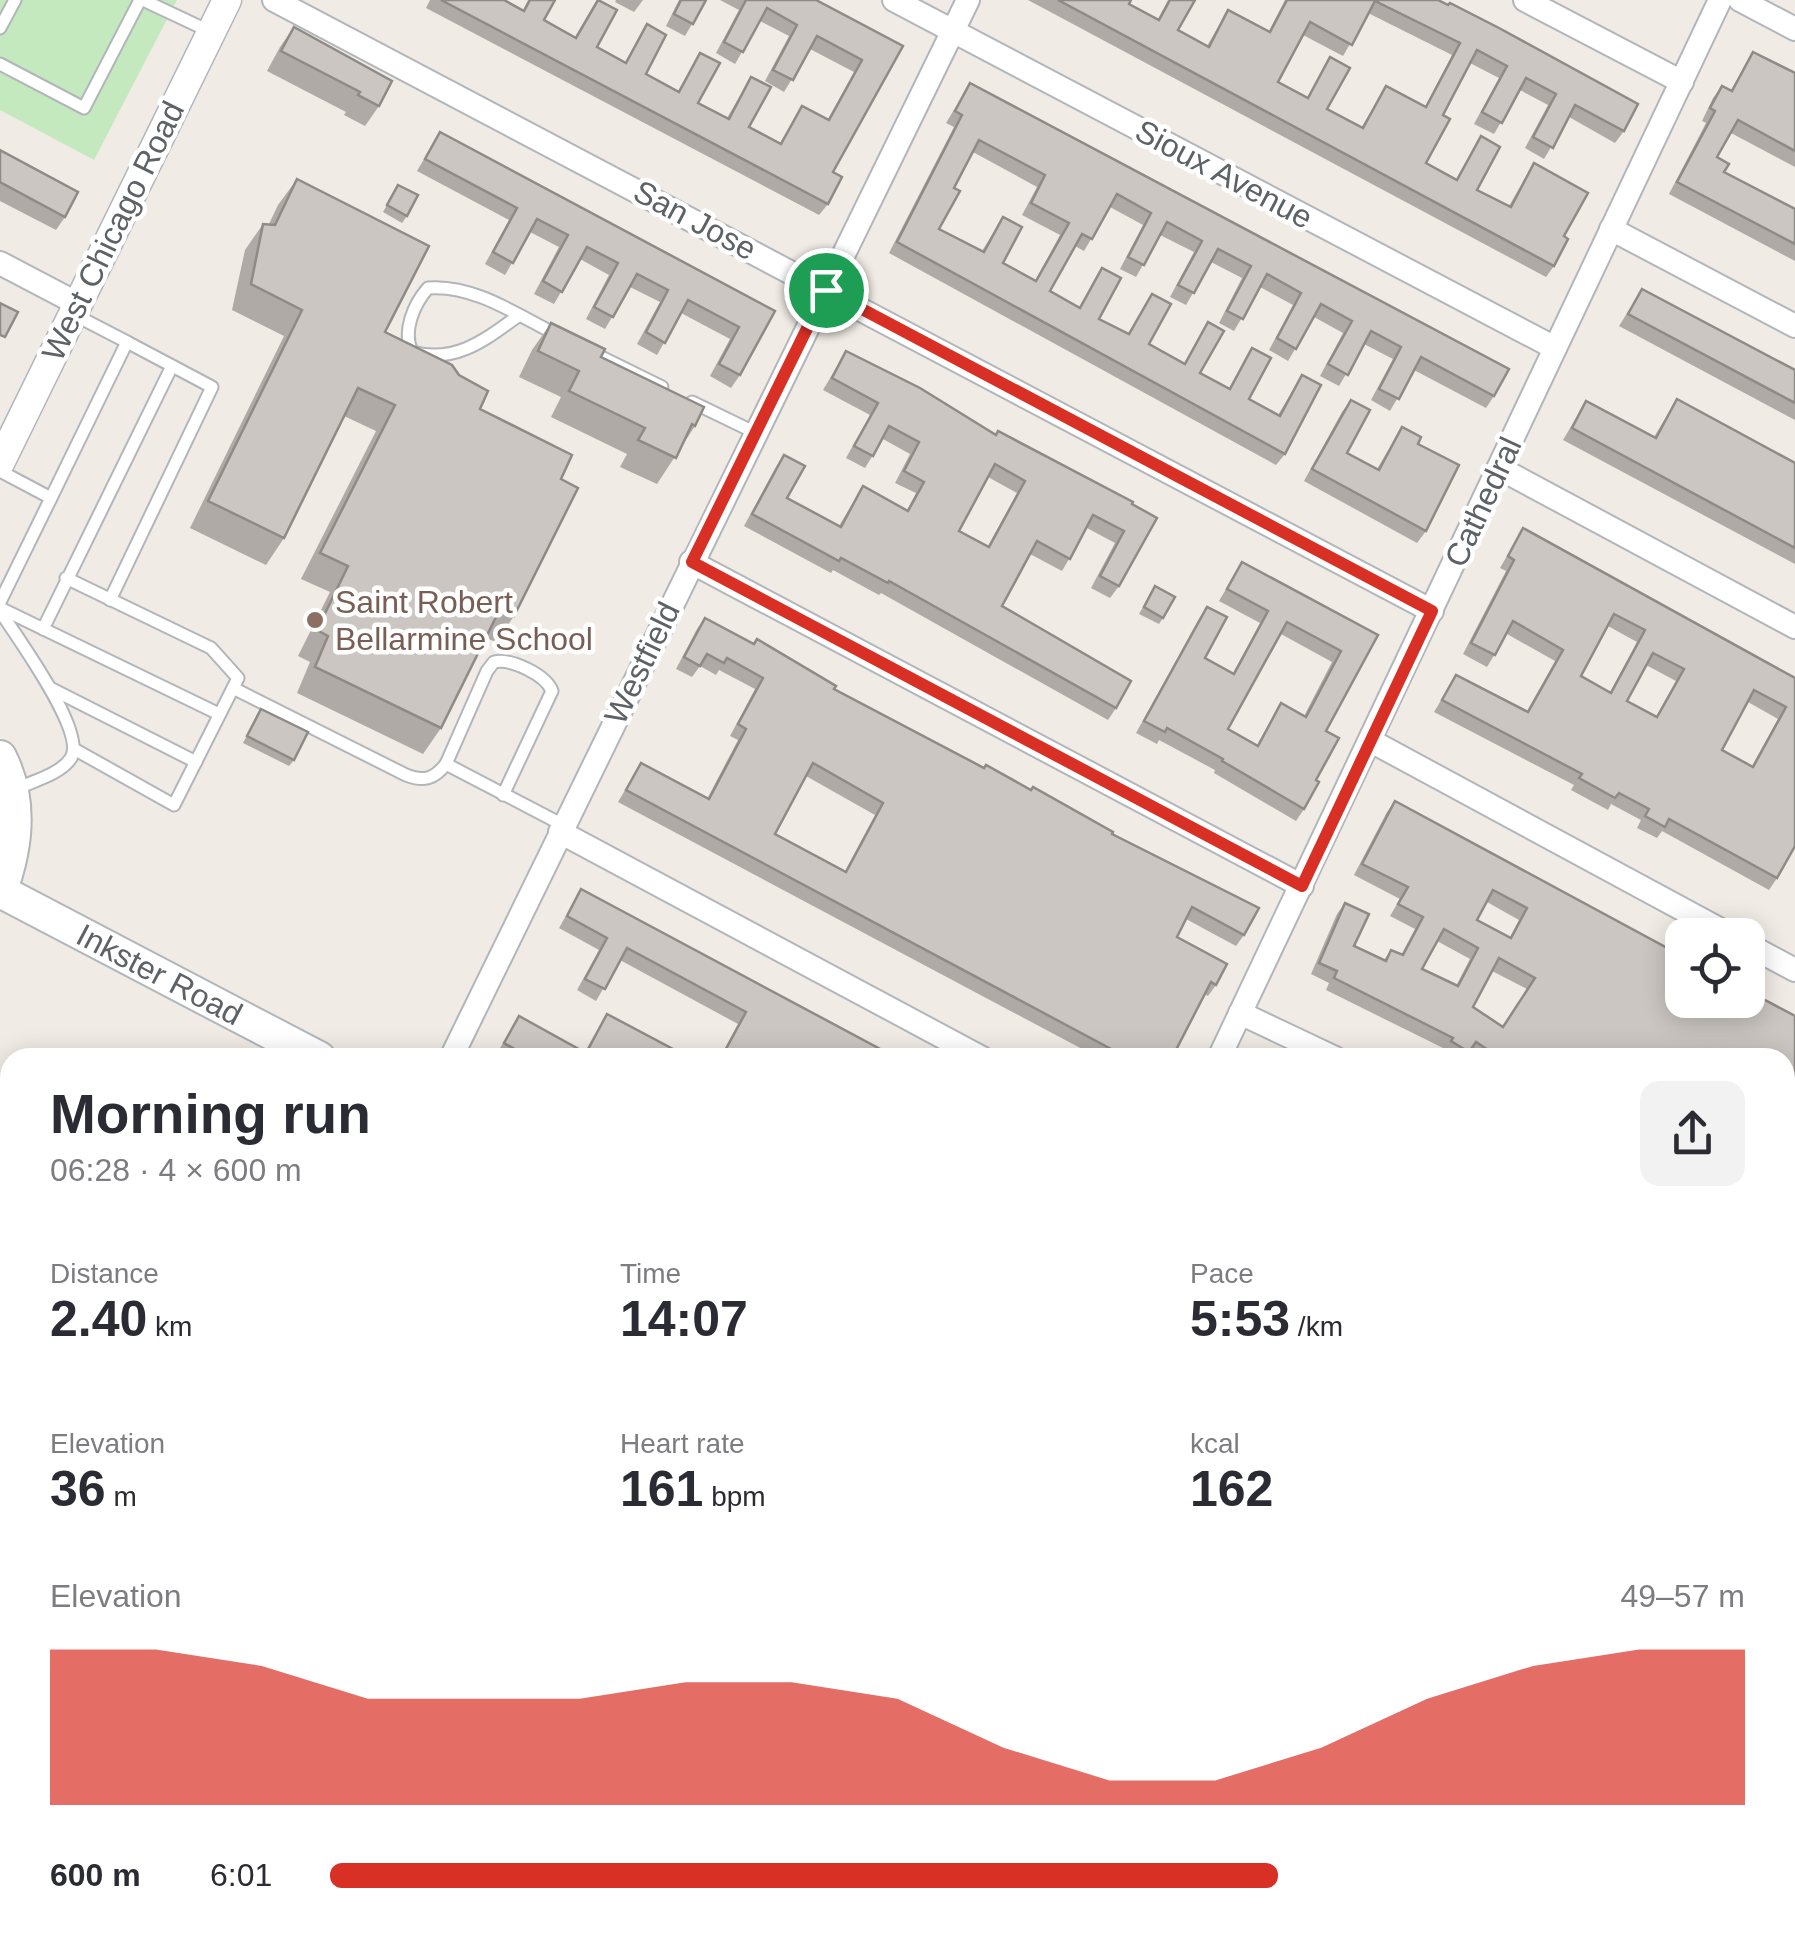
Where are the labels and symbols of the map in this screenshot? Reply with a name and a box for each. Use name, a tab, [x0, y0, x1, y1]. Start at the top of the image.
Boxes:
street label: West Chicago Road	[35, 95, 191, 367]
street label: Sioux Avenue	[1129, 112, 1319, 236]
street label: San Jose	[628, 173, 762, 267]
pin	[784, 248, 869, 333]
street label: Cathedral	[1437, 432, 1529, 572]
place label: Saint Robert Bellarmine School	[335, 584, 593, 657]
street label: Westfield	[597, 596, 687, 730]
marker: Saint Robert Bellarmine School	[304, 609, 326, 631]
street label: Inkster Road	[71, 916, 248, 1033]

